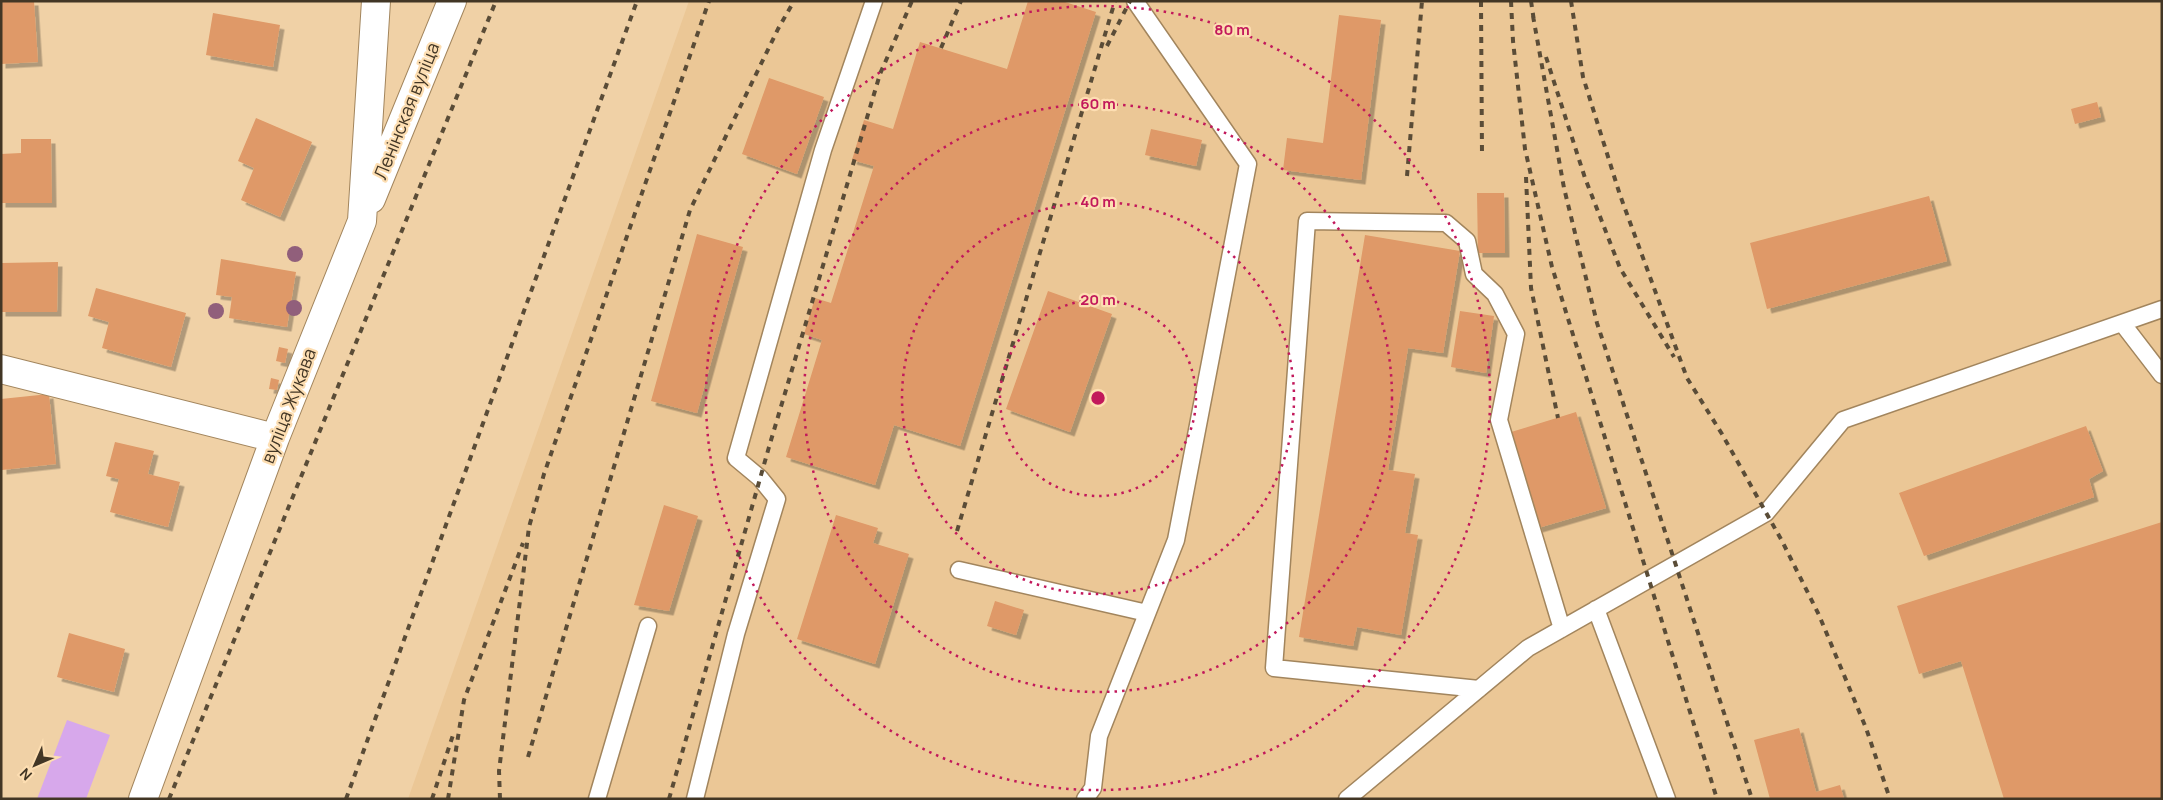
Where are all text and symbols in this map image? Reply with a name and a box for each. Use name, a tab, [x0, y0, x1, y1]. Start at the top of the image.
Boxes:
text: 80 m	[1214, 19, 1250, 40]
street label: Ленінская вуліца	[368, 39, 444, 183]
text: 60 m	[1080, 93, 1116, 114]
text: 40 m	[1080, 191, 1116, 212]
text: 20 m	[1080, 289, 1116, 310]
street label: вуліца Жукава	[255, 345, 321, 467]
centre of rings	[1089, 389, 1107, 407]
north arrow	[10, 740, 60, 790]
text: N	[15, 764, 36, 785]

